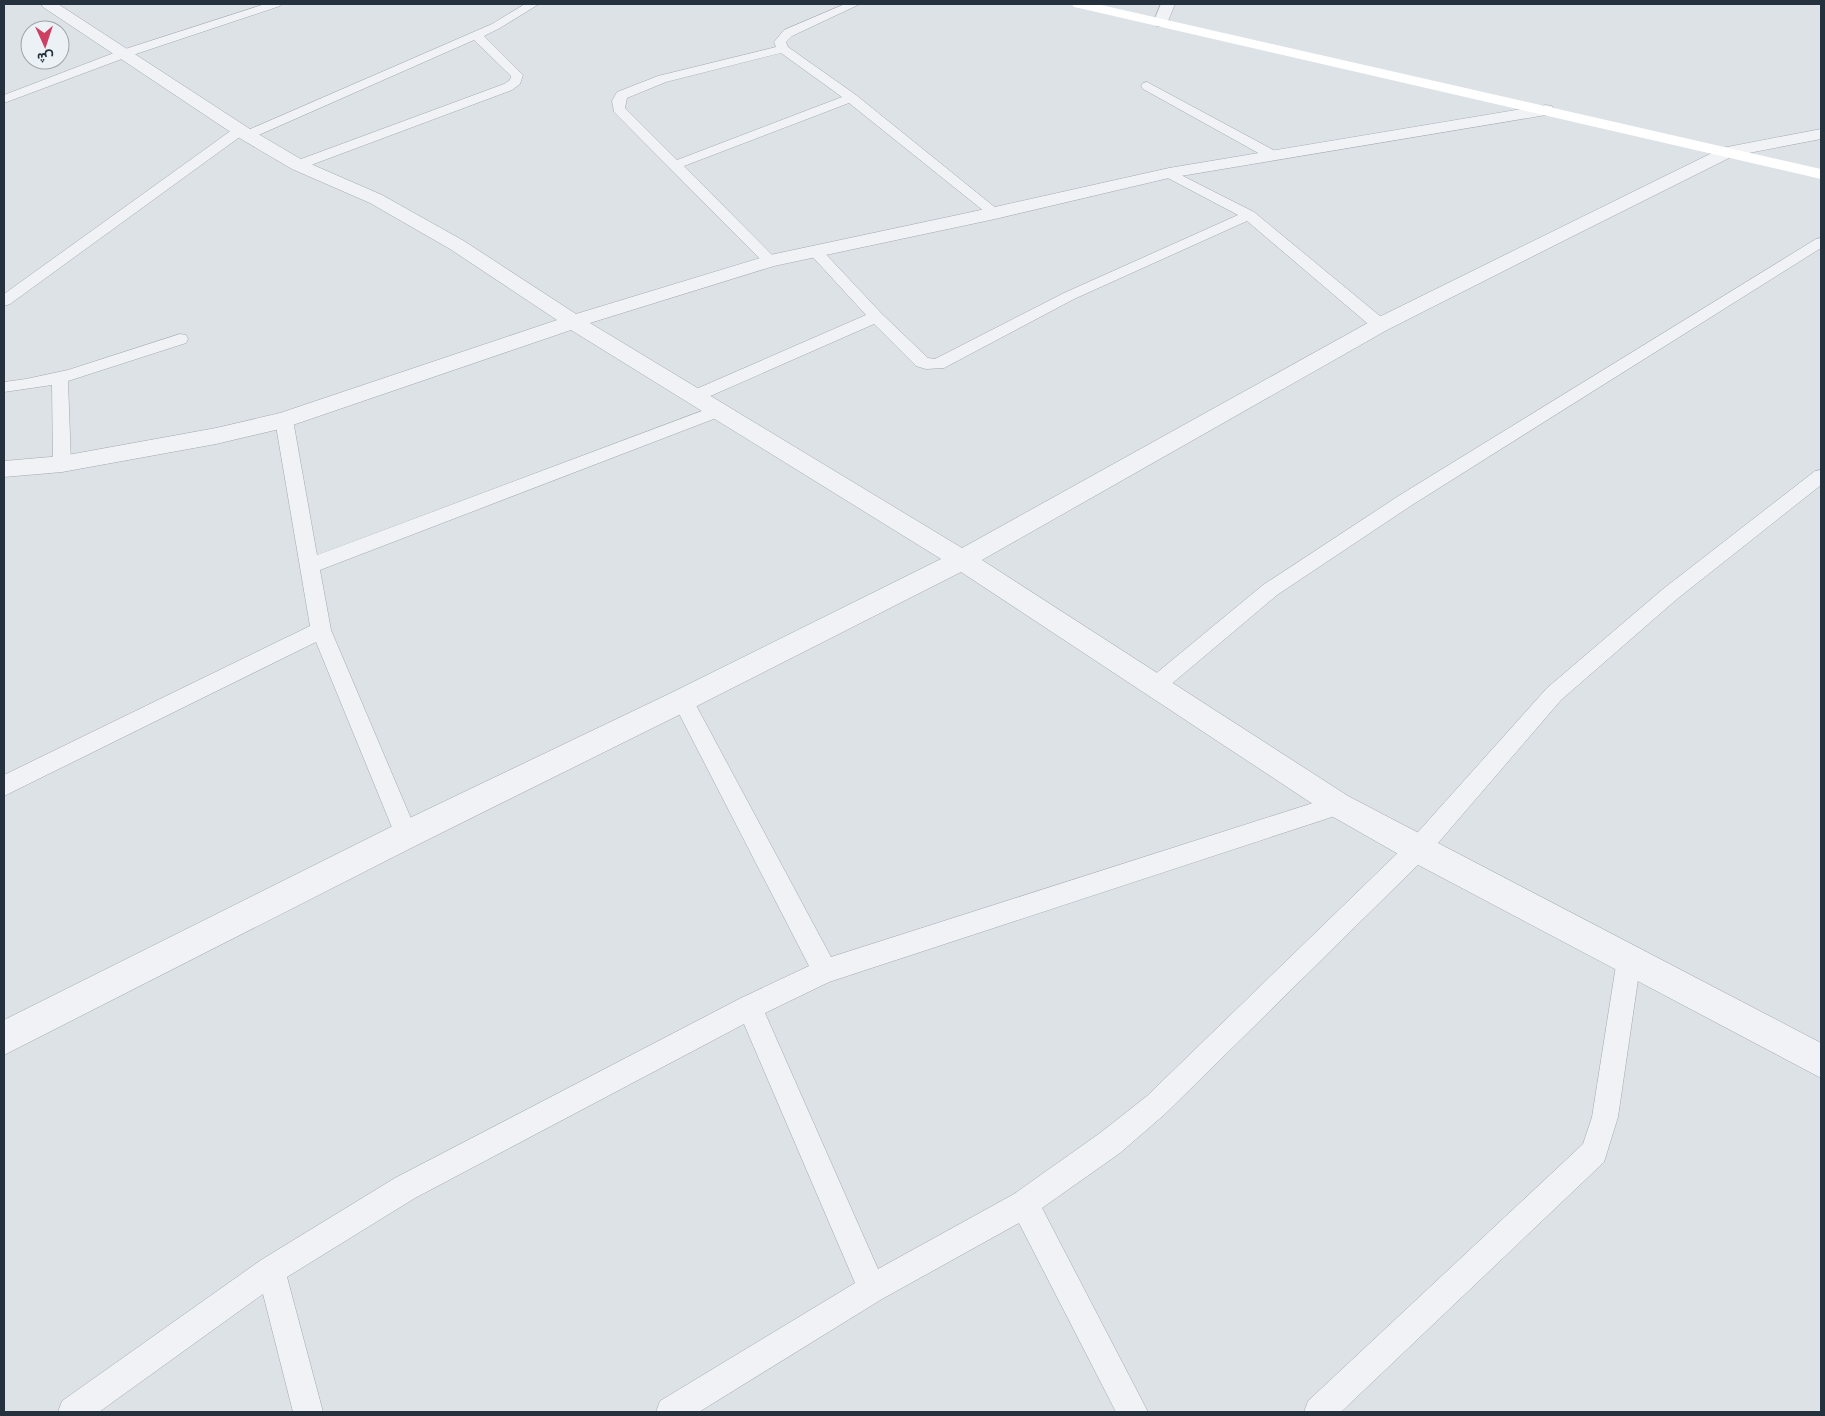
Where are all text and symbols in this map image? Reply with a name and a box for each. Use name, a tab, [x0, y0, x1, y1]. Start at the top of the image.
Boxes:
north arrow	[20, 20, 70, 70]
text: ش	[37, 49, 55, 66]

